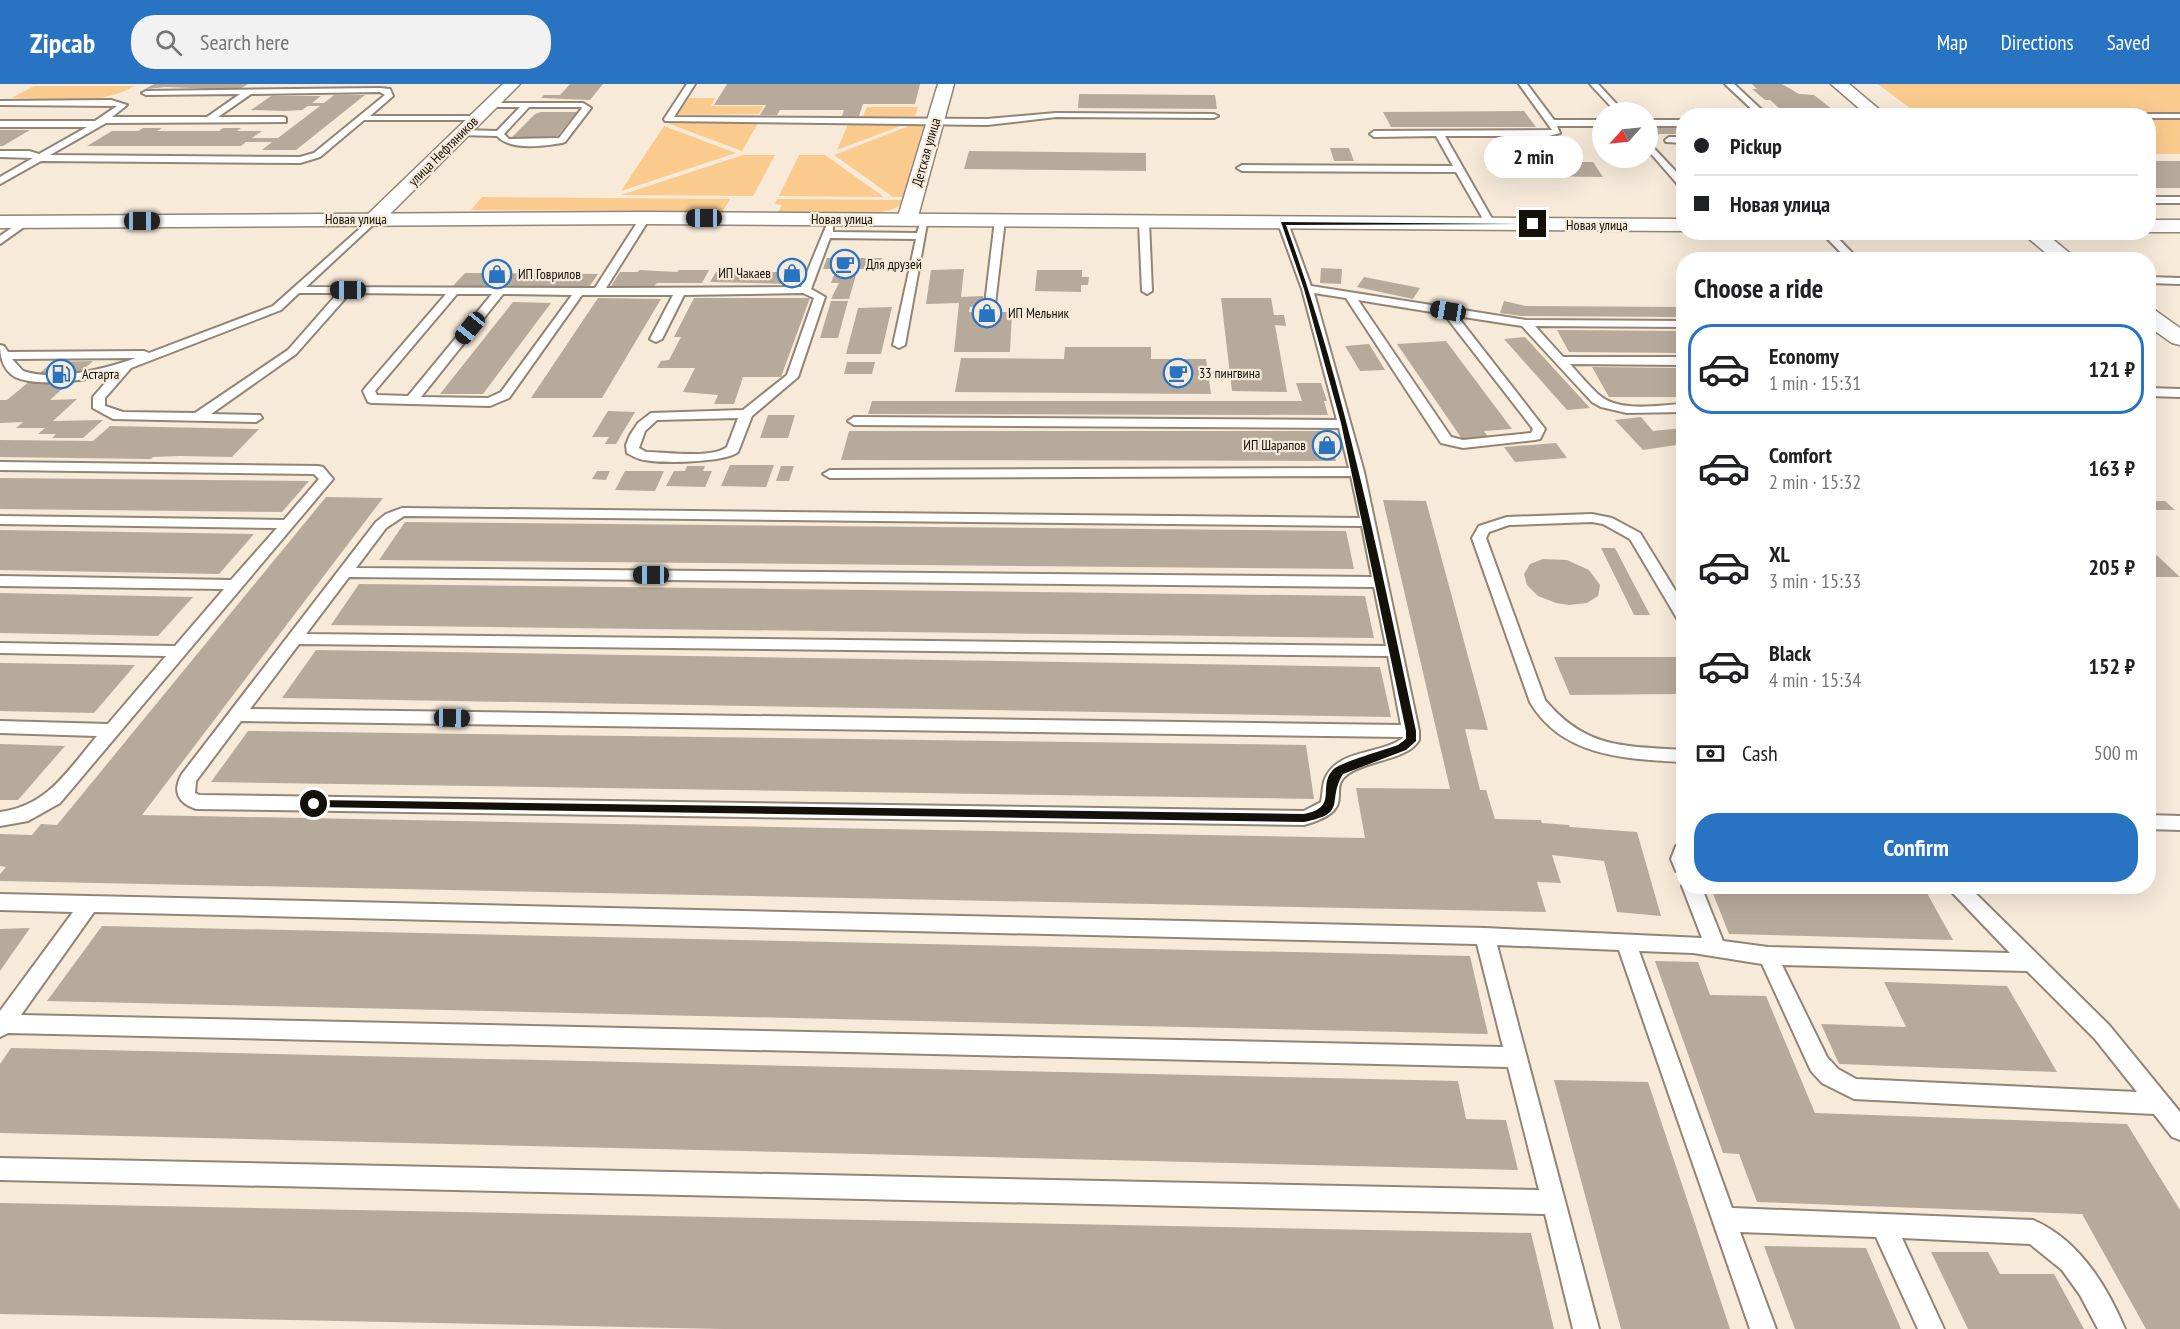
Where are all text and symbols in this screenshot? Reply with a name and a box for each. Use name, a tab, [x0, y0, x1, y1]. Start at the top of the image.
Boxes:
search box	[131, 15, 551, 69]
text: Zipcab	[30, 24, 95, 61]
icon: search	[152, 26, 185, 59]
text: Search here	[200, 28, 289, 56]
text: Map	[1937, 29, 1968, 56]
text: Directions	[2001, 29, 2074, 56]
text: Saved	[2107, 29, 2150, 56]
north arrow	[1592, 102, 1658, 168]
map controls	[1592, 102, 1658, 168]
street label: улица Нефтяников	[404, 112, 482, 190]
street label: Детская улица	[908, 116, 944, 188]
text: Pickup	[1730, 132, 1782, 160]
callout: 2 min	[1484, 137, 1582, 179]
text: 2 min	[1513, 144, 1554, 170]
text: Новая улица	[1730, 190, 1830, 218]
car	[686, 209, 722, 227]
street label: Новая улица	[325, 210, 387, 228]
street label: Новая улица	[811, 210, 873, 228]
route end	[1519, 210, 1546, 237]
car	[124, 212, 160, 230]
street label: Новая улица	[1566, 216, 1628, 234]
cafe icon: Для друзей	[829, 248, 861, 280]
place label: Для друзей	[866, 255, 922, 273]
shop icon: ИП Чакаев	[776, 257, 808, 289]
shop icon: ИП Говрилов	[481, 258, 513, 290]
place label: ИП Чакаев	[718, 264, 771, 282]
place label: ИП Говрилов	[518, 265, 581, 283]
text: Choose a ride	[1694, 271, 1823, 305]
car	[330, 281, 366, 299]
shop icon: ИП Мельник	[971, 297, 1003, 329]
car	[1429, 299, 1467, 323]
place label: ИП Мельник	[1008, 304, 1070, 322]
car	[452, 308, 488, 348]
icon: car	[1697, 342, 1751, 396]
text: Economy	[1769, 342, 1839, 370]
text: 121 ₽	[2088, 355, 2135, 383]
cafe icon: 33 пингвина	[1162, 357, 1194, 389]
fuel station icon: Астарта	[45, 358, 77, 390]
place label: 33 пингвина	[1199, 364, 1260, 382]
place label: Астарта	[82, 365, 119, 383]
text: 1 min · 15:31	[1769, 370, 1861, 396]
shop icon: ИП Шарапов	[1311, 429, 1343, 461]
place label: ИП Шарапов	[1243, 436, 1306, 454]
icon: car	[1697, 441, 1751, 495]
text: Comfort	[1769, 441, 1832, 469]
text: 163 ₽	[2088, 454, 2135, 482]
text: 2 min · 15:32	[1769, 469, 1861, 495]
icon: car	[1697, 540, 1751, 594]
text: XL	[1769, 540, 1790, 568]
text: 205 ₽	[2088, 553, 2135, 581]
car	[633, 566, 669, 584]
text: 3 min · 15:33	[1769, 568, 1861, 594]
icon: car	[1697, 639, 1751, 693]
text: Black	[1769, 639, 1811, 667]
text: 152 ₽	[2088, 652, 2135, 680]
text: 4 min · 15:34	[1769, 667, 1861, 693]
car	[434, 709, 470, 727]
icon: cash	[1694, 737, 1727, 770]
text: Cash	[1742, 739, 1778, 767]
text: 500 m	[2094, 740, 2138, 766]
route start	[300, 790, 327, 817]
button: Confirm	[1694, 813, 2138, 882]

